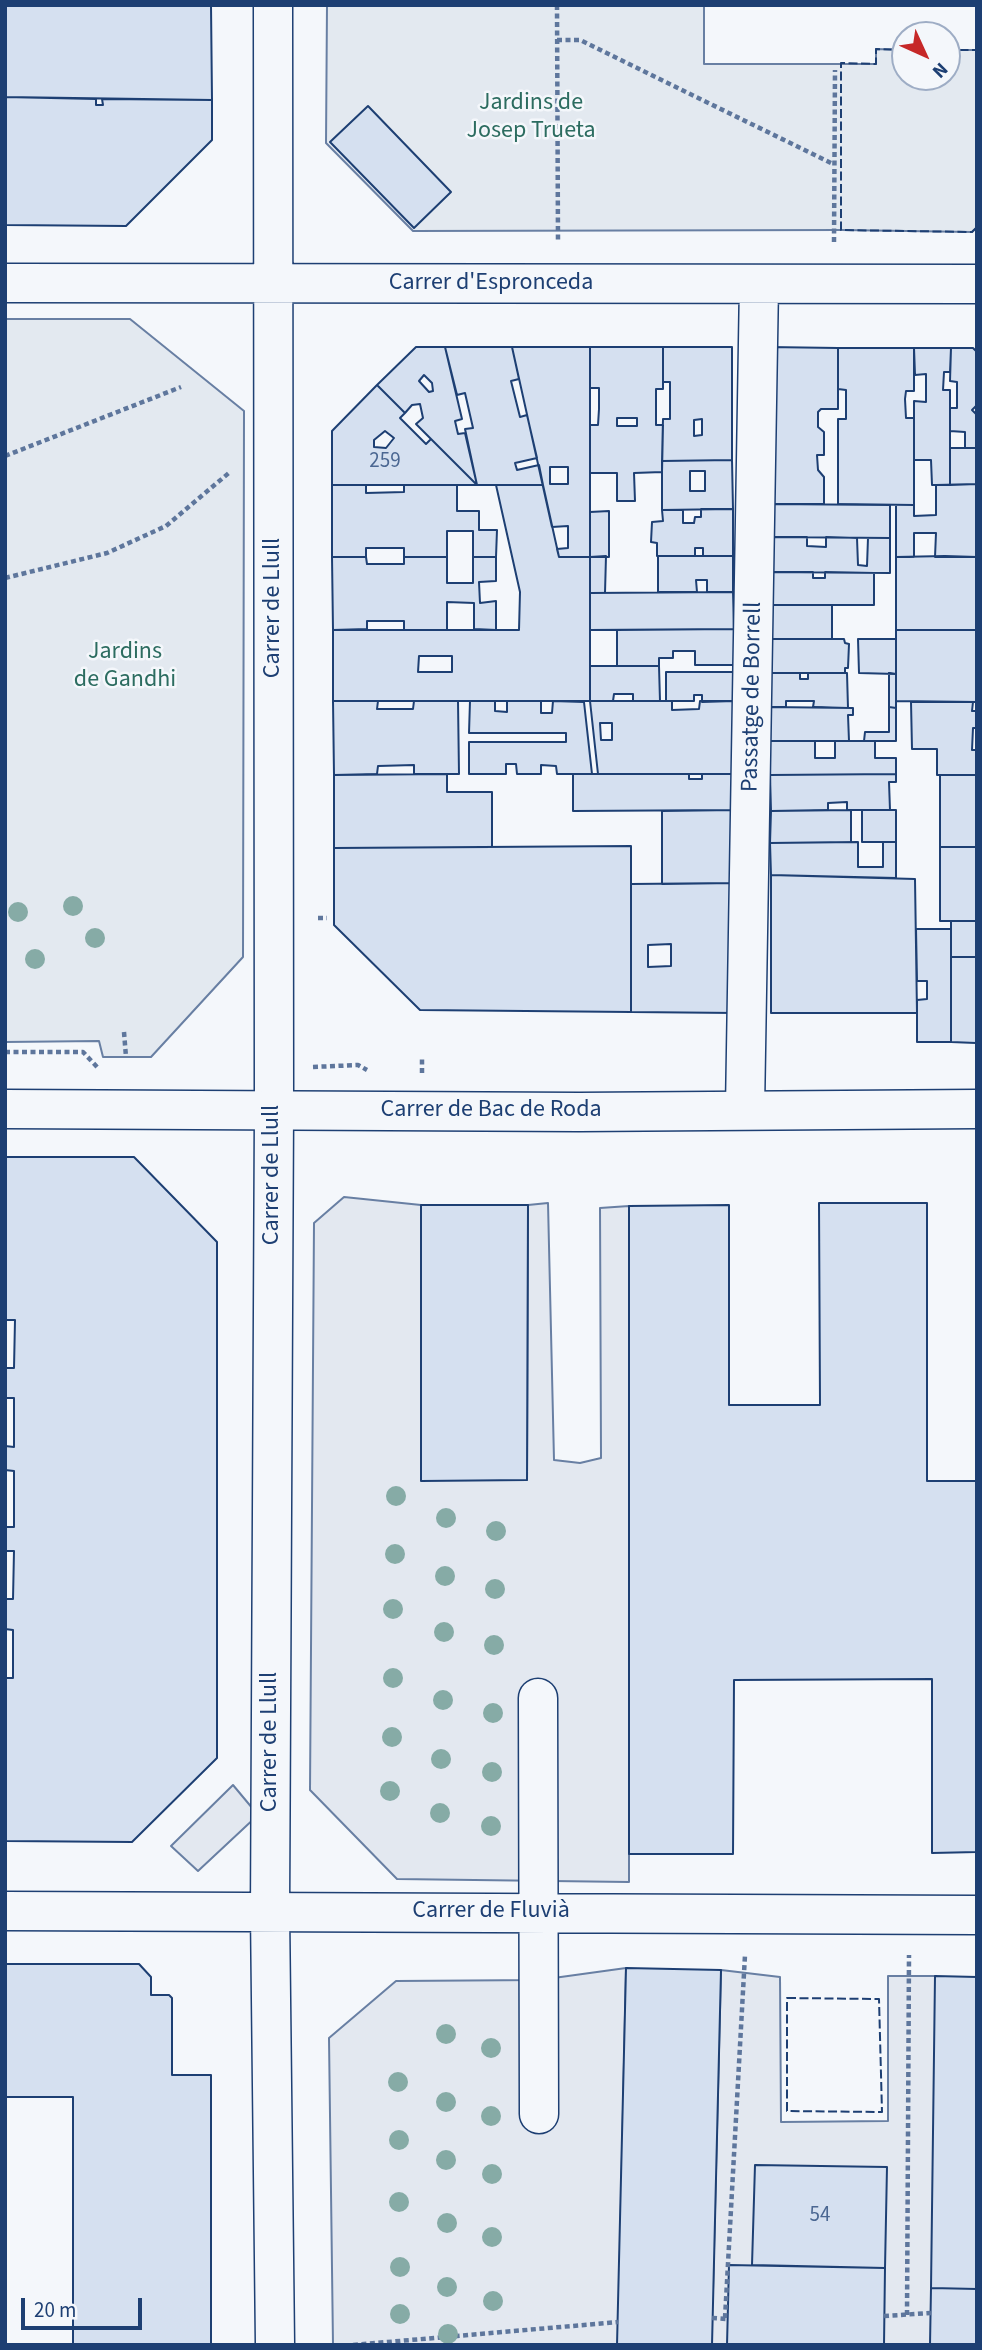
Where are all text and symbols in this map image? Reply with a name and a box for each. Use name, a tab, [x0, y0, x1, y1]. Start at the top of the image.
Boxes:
north arrow	[891, 21, 961, 91]
text: N	[926, 56, 954, 84]
park label: Jardins de Josep Trueta	[466, 90, 596, 146]
street label: Carrer d'Espronceda	[389, 270, 593, 298]
house number: 259	[369, 449, 401, 475]
street label: Carrer de Llull	[260, 538, 288, 678]
street label: Passatge de Borrell	[737, 601, 769, 793]
park label: Jardins de Gandhi	[74, 639, 176, 695]
street label: Carrer de Bac de Roda	[380, 1097, 602, 1125]
street label: Carrer de Llull	[259, 1105, 287, 1245]
street label: Carrer de Llull	[257, 1672, 285, 1812]
street label: Carrer de Fluvià	[412, 1898, 570, 1926]
house number: 54	[810, 2203, 830, 2229]
scale bar	[24, 2284, 145, 2328]
text: 20 m	[34, 2295, 76, 2325]

